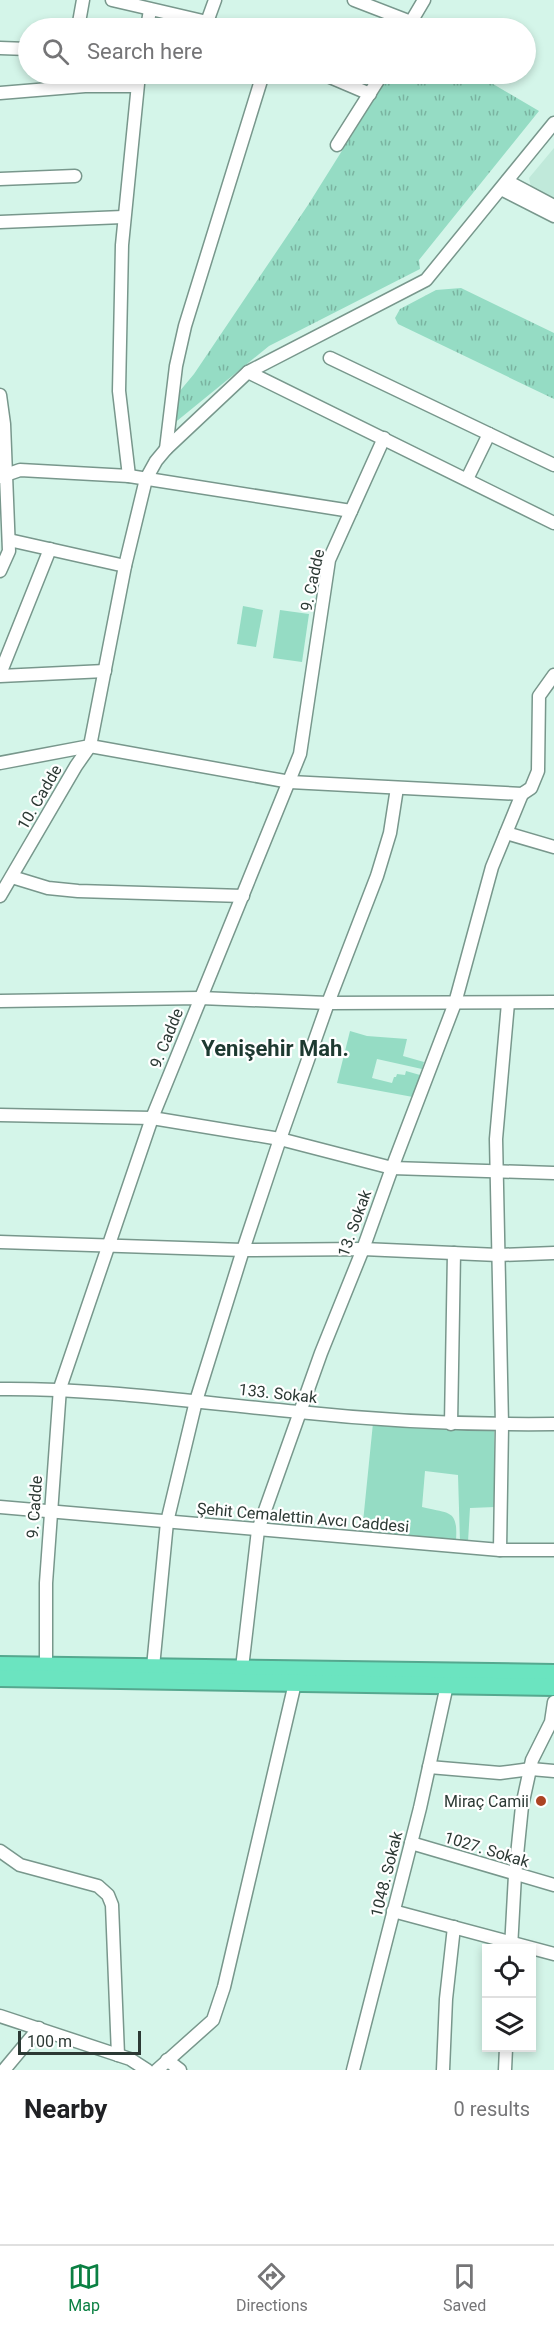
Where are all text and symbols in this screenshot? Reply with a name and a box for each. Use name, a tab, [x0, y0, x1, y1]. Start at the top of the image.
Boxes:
search box	[18, 18, 536, 84]
icon: search	[39, 35, 72, 68]
text: Search here	[87, 39, 203, 64]
street label: 9. Cadde	[297, 547, 328, 613]
street label: 10. Cadde	[13, 761, 66, 833]
street label: 9. Cadde	[146, 1006, 187, 1071]
district label: Yenişehir Mah.	[201, 1036, 349, 1061]
street label: 13. Sokak	[334, 1186, 376, 1259]
street label: 133. Sokak	[238, 1380, 319, 1407]
street label: 9. Cadde	[23, 1475, 46, 1539]
street label: Şehit Cemalettin Avcı Caddesi	[196, 1499, 410, 1536]
place label: Miraç Camii	[444, 1792, 529, 1811]
marker: Miraç Camii	[534, 1794, 548, 1808]
street label: 1048. Sokak	[367, 1828, 407, 1919]
street label: 1027. Sokak	[442, 1828, 532, 1872]
map controls	[482, 1944, 536, 2052]
button: locate	[482, 1944, 536, 1998]
button: layers	[482, 1998, 536, 2052]
scale bar	[18, 2028, 141, 2056]
text: 100 m	[27, 2032, 72, 2051]
text: Nearby	[24, 2094, 107, 2124]
text: 0 results	[454, 2097, 530, 2121]
tab: Map	[68, 2260, 101, 2315]
tab: Directions	[236, 2260, 308, 2315]
tab: Saved	[443, 2260, 486, 2315]

